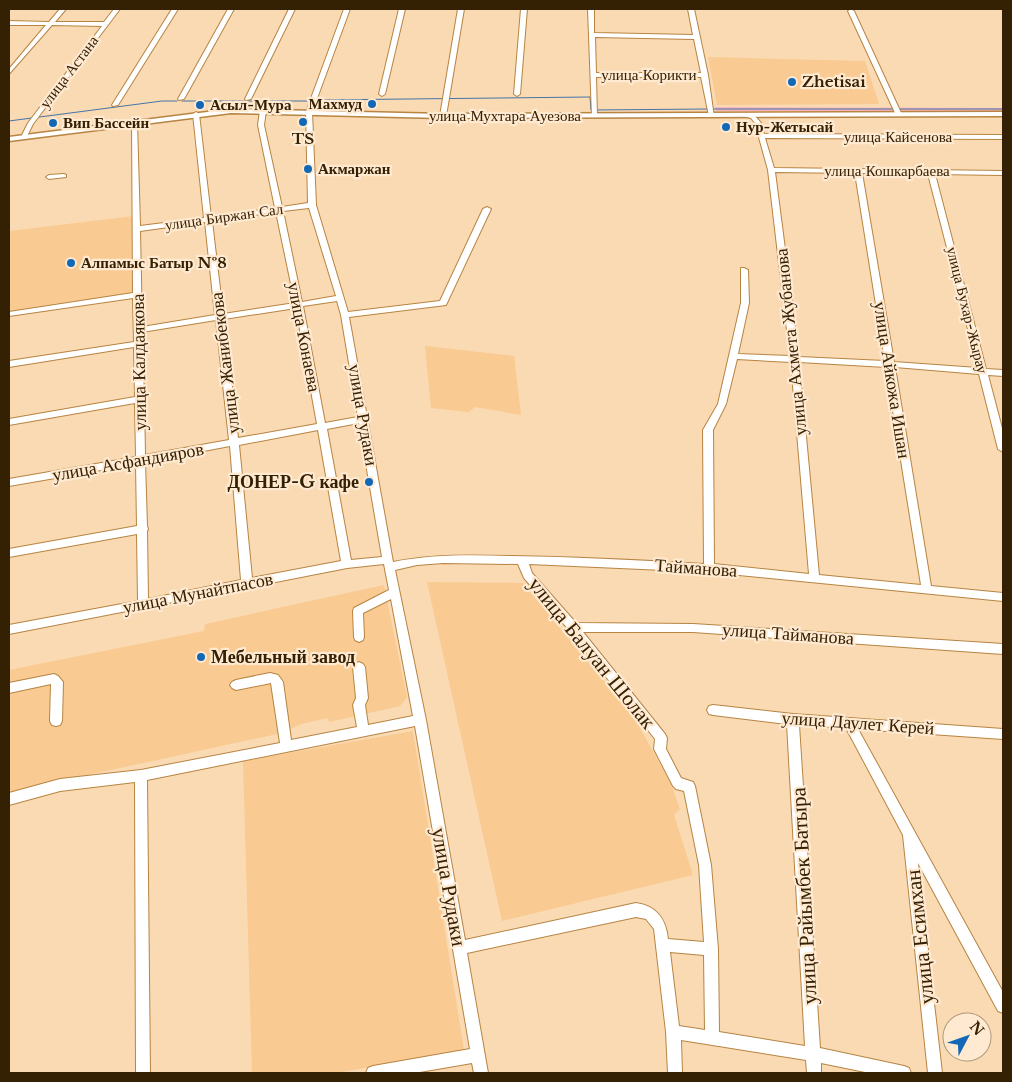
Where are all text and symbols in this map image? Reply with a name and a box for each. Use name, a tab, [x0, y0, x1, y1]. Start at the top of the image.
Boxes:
street label: улица Астана	[35, 31, 102, 112]
street label: улица Корикти	[601, 65, 697, 84]
place label: Zhetisai	[802, 72, 866, 91]
marker: Zhetisai	[786, 76, 798, 88]
place label: Махмуд	[308, 94, 362, 113]
place label: Асыл-Мура	[210, 95, 292, 114]
marker: Махмуд	[366, 98, 378, 110]
marker: Асыл-Мура	[194, 99, 206, 111]
street label: улица Мухтара Ауезова	[429, 106, 581, 125]
place label: Вип Бассейн	[63, 113, 149, 132]
marker: TS	[297, 116, 309, 128]
marker: Вип Бассейн	[47, 117, 59, 129]
place label: Нур-Жетысай	[736, 117, 834, 136]
marker: Нур-Жетысай	[720, 121, 732, 133]
street label: улица Кайсенова	[844, 127, 953, 146]
place label: TS	[292, 129, 314, 148]
place label: Акмаржан	[318, 159, 391, 178]
street label: улица Кошкарбаева	[824, 161, 950, 180]
marker: Акмаржан	[302, 163, 314, 175]
street label: улица Биржан Сал	[164, 199, 285, 234]
street label: улица Бухар-Жырау	[943, 245, 993, 376]
street label: улица Ахмета Жубанова	[770, 247, 812, 437]
place label: Алпамыс Батыр №8	[81, 253, 227, 272]
marker: Алпамыс Батыр №8	[65, 257, 77, 269]
street label: улица Конаева	[283, 280, 325, 394]
street label: улица Жанибекова	[205, 291, 245, 435]
street label: улица Калдаякова	[127, 293, 151, 431]
street label: улица Айкожа Ишан	[869, 300, 915, 460]
street label: улица Рудаки	[343, 362, 383, 468]
street label: улица Асфандияров	[51, 438, 205, 486]
place label: ДОНЕР-G кафе	[228, 471, 359, 493]
marker: ДОНЕР-G кафе	[363, 476, 375, 488]
street label: Тайманова	[654, 554, 738, 582]
street label: улица Мунайтпасов	[121, 568, 275, 618]
street label: улица Балуан Шолак	[523, 572, 662, 735]
street label: улица Тайманова	[721, 618, 855, 650]
place label: Мебельный завод	[211, 646, 355, 668]
marker: Мебельный завод	[195, 651, 207, 663]
street label: улица Даулет Керей	[781, 707, 935, 739]
street label: улица Райымбек Батыра	[785, 786, 823, 1005]
street label: улица Рудаки	[426, 826, 472, 948]
street label: улица Есимхан	[900, 868, 940, 1006]
north arrow	[942, 1012, 992, 1062]
text: N	[966, 1018, 988, 1039]

